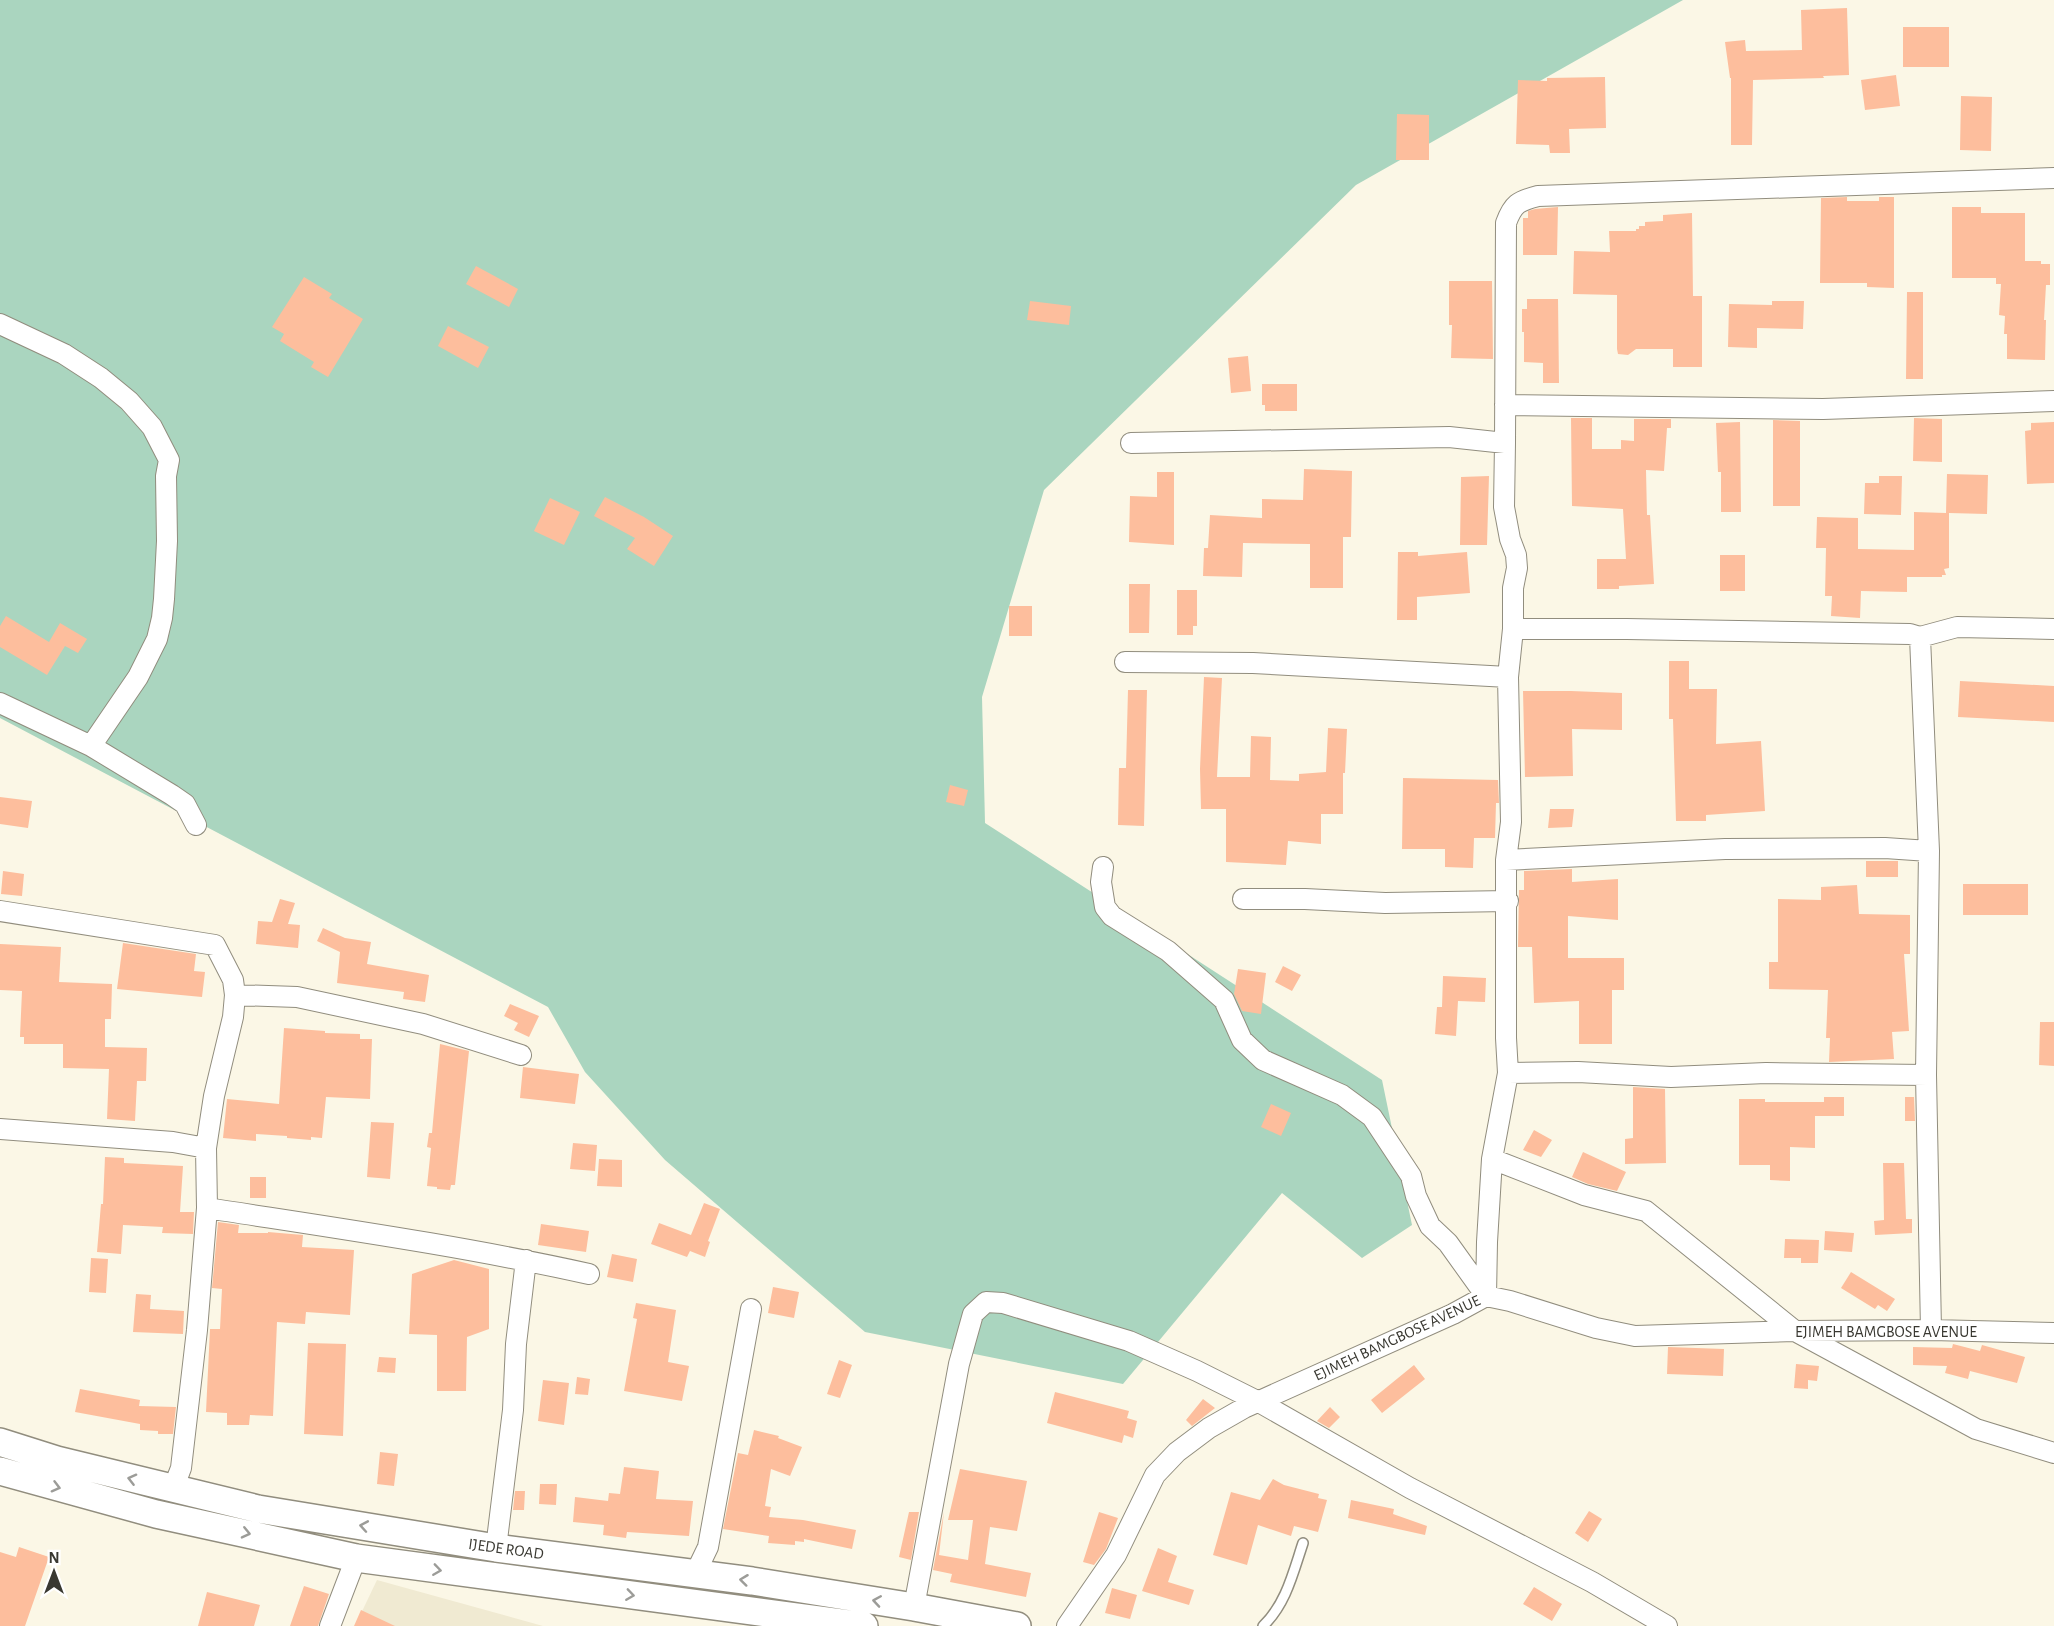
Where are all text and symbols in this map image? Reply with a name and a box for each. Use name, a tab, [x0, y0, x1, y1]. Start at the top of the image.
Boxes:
street label: EJIMEH BAMGBOSE AVENUE	[1311, 1292, 1483, 1384]
street label: EJIMEH BAMGBOSE AVENUE	[1795, 1324, 1977, 1340]
one-way arrow	[127, 1474, 137, 1487]
one-way arrow	[50, 1480, 61, 1492]
one-way arrow	[359, 1521, 368, 1533]
one-way arrow	[240, 1526, 250, 1539]
street label: IJEDE ROAD	[467, 1536, 545, 1562]
north arrow	[24, 1542, 84, 1602]
text: N	[48, 1550, 60, 1566]
one-way arrow	[432, 1564, 442, 1576]
one-way arrow	[739, 1575, 748, 1587]
one-way arrow	[626, 1588, 635, 1600]
one-way arrow	[873, 1595, 883, 1608]

